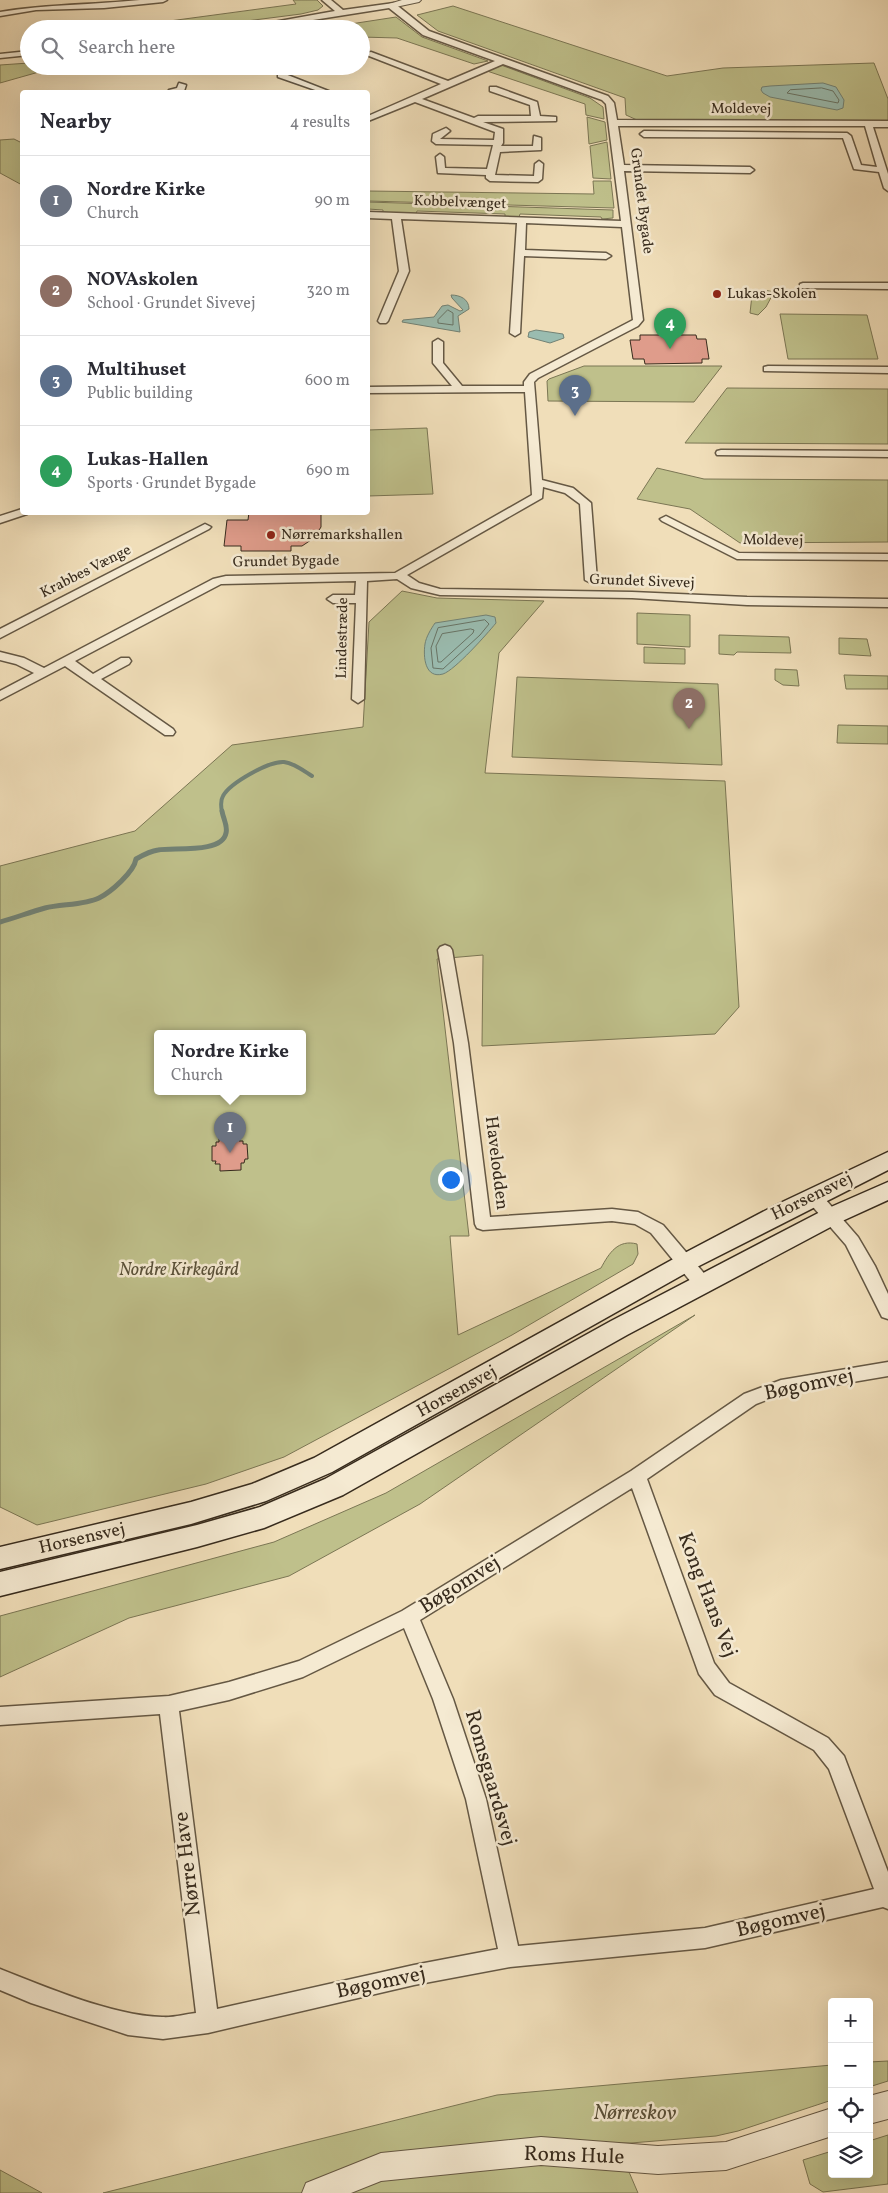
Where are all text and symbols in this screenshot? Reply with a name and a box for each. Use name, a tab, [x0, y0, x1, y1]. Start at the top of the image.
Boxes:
search box	[20, 20, 370, 75]
icon: search	[38, 34, 66, 62]
text: Search here	[78, 35, 175, 61]
street label: Moldevej	[711, 99, 771, 120]
text: Nearby	[40, 108, 111, 137]
text: 4 results	[290, 112, 350, 134]
street label: Grundet Bygade	[624, 147, 658, 255]
text: Nordre Kirke	[87, 177, 205, 203]
text: 1	[53, 190, 59, 212]
text: 90 m	[314, 190, 350, 212]
street label: Kobbelvænget	[413, 191, 507, 215]
text: Church	[87, 203, 139, 225]
text: NOVAskolen	[87, 267, 198, 293]
text: 2	[52, 280, 60, 302]
text: 320 m	[306, 280, 350, 302]
place label: Lukas-Skolen	[727, 284, 817, 305]
marker: Lukas-Skolen	[711, 288, 723, 300]
text: School · Grundet Sivevej	[87, 293, 255, 315]
pin: 4	[654, 308, 686, 349]
text: Multihuset	[87, 357, 186, 383]
text: 3	[52, 370, 60, 392]
text: 600 m	[305, 370, 350, 392]
pin: 3	[559, 375, 591, 416]
text: Public building	[87, 383, 193, 405]
text: Lukas-Hallen	[87, 447, 208, 473]
text: 4	[51, 460, 61, 482]
text: 690 m	[306, 460, 350, 482]
text: Sports · Grundet Bygade	[87, 473, 256, 495]
place label: Nørremarkshallen	[281, 525, 403, 546]
marker: Nørremarkshallen	[265, 529, 277, 541]
street label: Moldevej	[743, 530, 803, 552]
street label: Krabbes Vænge	[37, 540, 135, 604]
street label: Grundet Bygade	[232, 551, 340, 573]
street label: Grundet Sivevej	[589, 570, 695, 594]
street label: Lindestræde	[332, 597, 354, 679]
pin: 2	[673, 688, 705, 729]
popup	[154, 1030, 306, 1095]
text: Nordre Kirke	[171, 1039, 289, 1065]
text: Church	[171, 1065, 223, 1087]
pin: 1	[214, 1112, 246, 1153]
street label: Havelodden	[478, 1115, 514, 1212]
street label: Horsensvej	[767, 1166, 857, 1228]
your location	[438, 1167, 464, 1193]
park label: Nordre Kirkegård	[119, 1258, 239, 1283]
street label: Horsensvej	[412, 1360, 502, 1424]
street label: Bøgomvej	[762, 1361, 856, 1409]
street label: Horsensvej	[36, 1517, 128, 1561]
street label: Kong Hans Vej	[670, 1528, 744, 1662]
street label: Bøgomvej	[414, 1549, 506, 1621]
street label: Romsgaardsvej	[457, 1707, 523, 1849]
street label: Nørre Have	[167, 1810, 209, 1918]
street label: Bøgomvej	[734, 1897, 828, 1945]
street label: Bøgomvej	[334, 1959, 428, 2007]
map controls	[828, 1998, 873, 2178]
button: +	[828, 1998, 873, 2043]
button: −	[828, 2043, 873, 2088]
button: locate	[828, 2088, 873, 2133]
park label: Nørreskov	[593, 2099, 677, 2128]
button: layers	[828, 2133, 873, 2178]
street label: Roms Hule	[523, 2140, 625, 2172]

